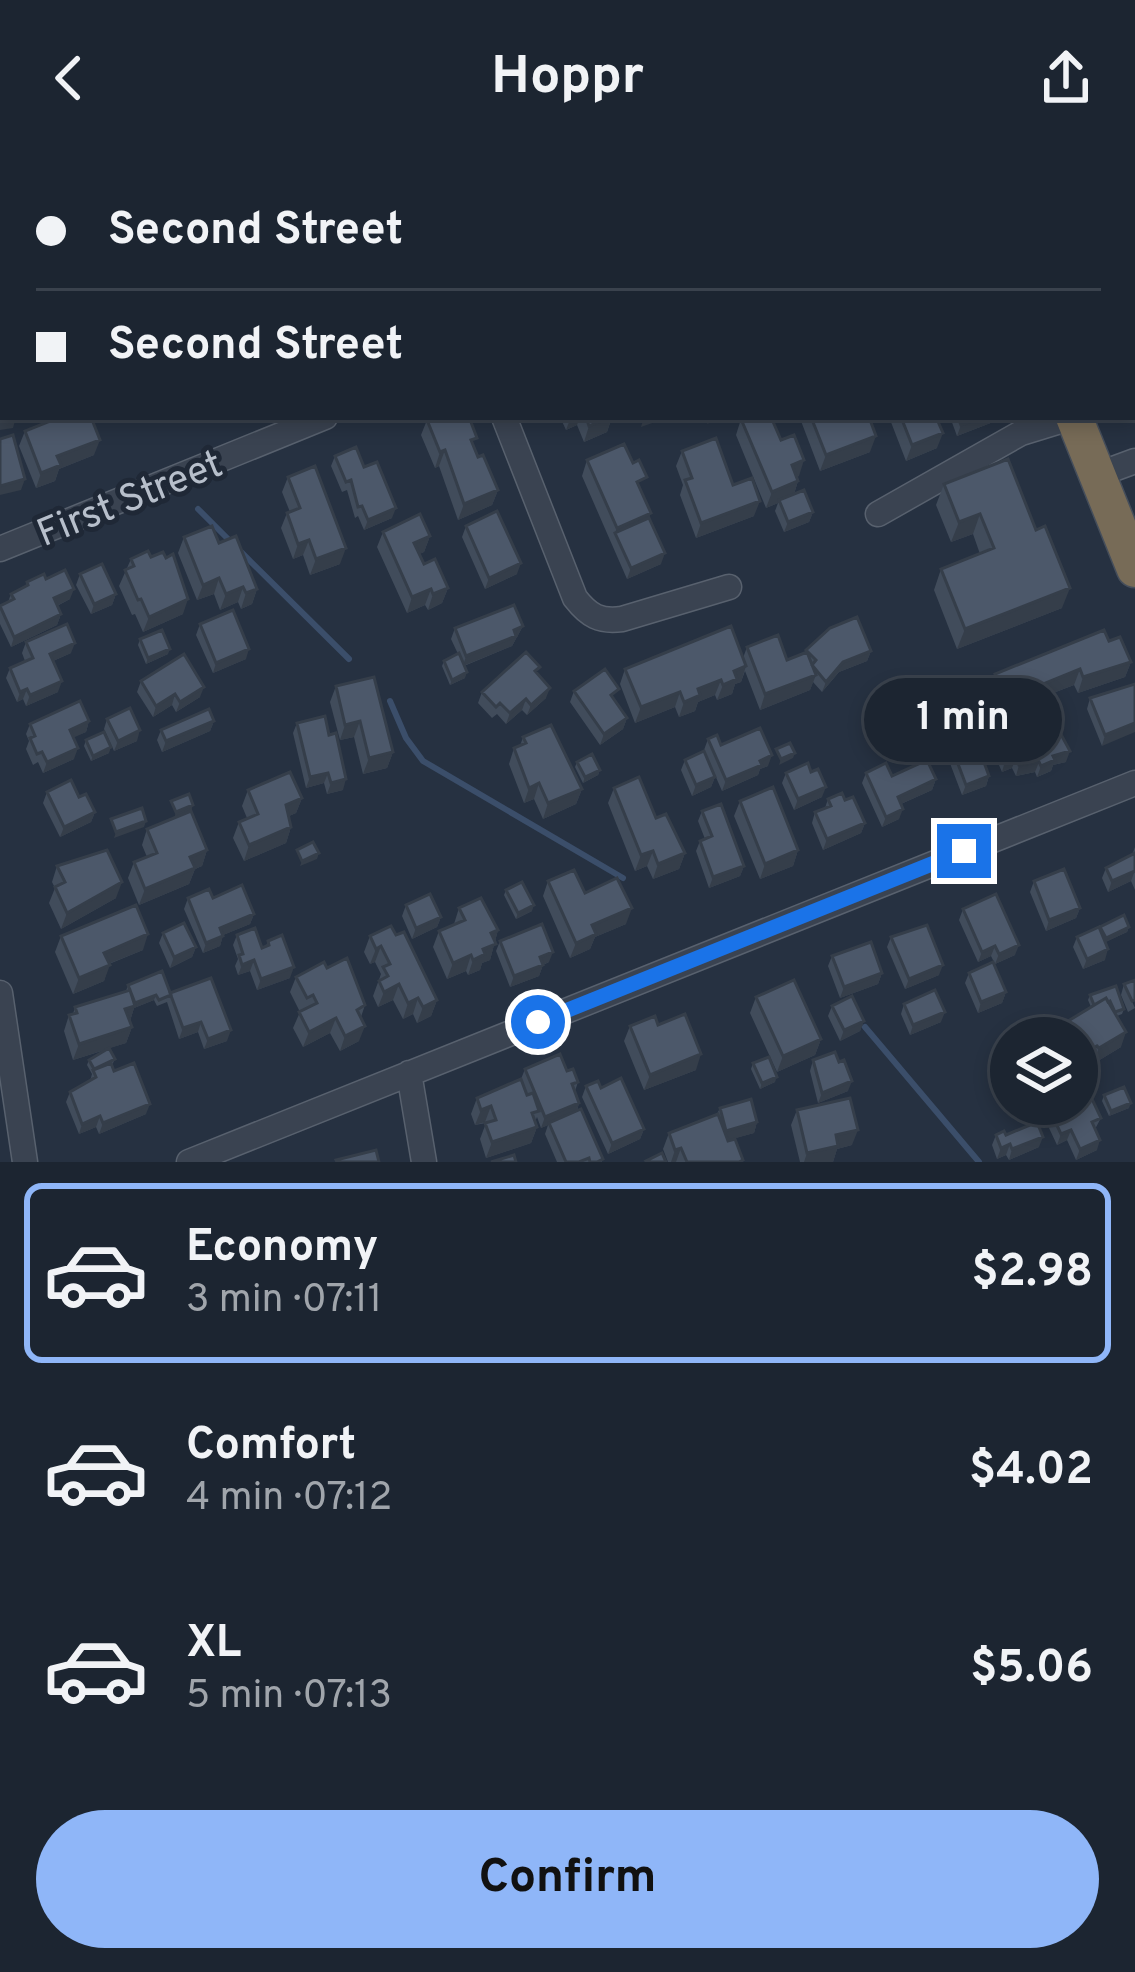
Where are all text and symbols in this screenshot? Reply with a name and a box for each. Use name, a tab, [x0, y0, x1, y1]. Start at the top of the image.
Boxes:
text: Hoppr	[491, 44, 644, 113]
icon: back	[36, 45, 102, 111]
icon: share	[1033, 45, 1099, 111]
text: Second Street	[108, 203, 403, 260]
text: Second Street	[108, 318, 403, 375]
street label: First Street	[31, 442, 231, 561]
callout: 1 min	[865, 677, 1063, 761]
text: 1 min	[916, 695, 1010, 744]
route end	[937, 824, 991, 878]
route start	[511, 995, 565, 1049]
map controls	[990, 1017, 1098, 1125]
button: layers	[990, 1017, 1098, 1125]
icon: car	[42, 1219, 150, 1327]
text: Economy	[186, 1220, 378, 1277]
text: $2.98	[971, 1245, 1093, 1302]
text: 3 min · 07:11	[186, 1277, 382, 1326]
icon: car	[42, 1417, 150, 1525]
text: Comfort	[186, 1418, 356, 1475]
text: $4.02	[969, 1443, 1093, 1500]
text: 4 min · 07:12	[186, 1475, 392, 1524]
icon: car	[42, 1615, 150, 1723]
text: XL	[186, 1616, 241, 1673]
text: $5.06	[970, 1641, 1093, 1698]
text: 5 min · 07:13	[186, 1673, 392, 1722]
button: Confirm	[36, 1810, 1099, 1948]

